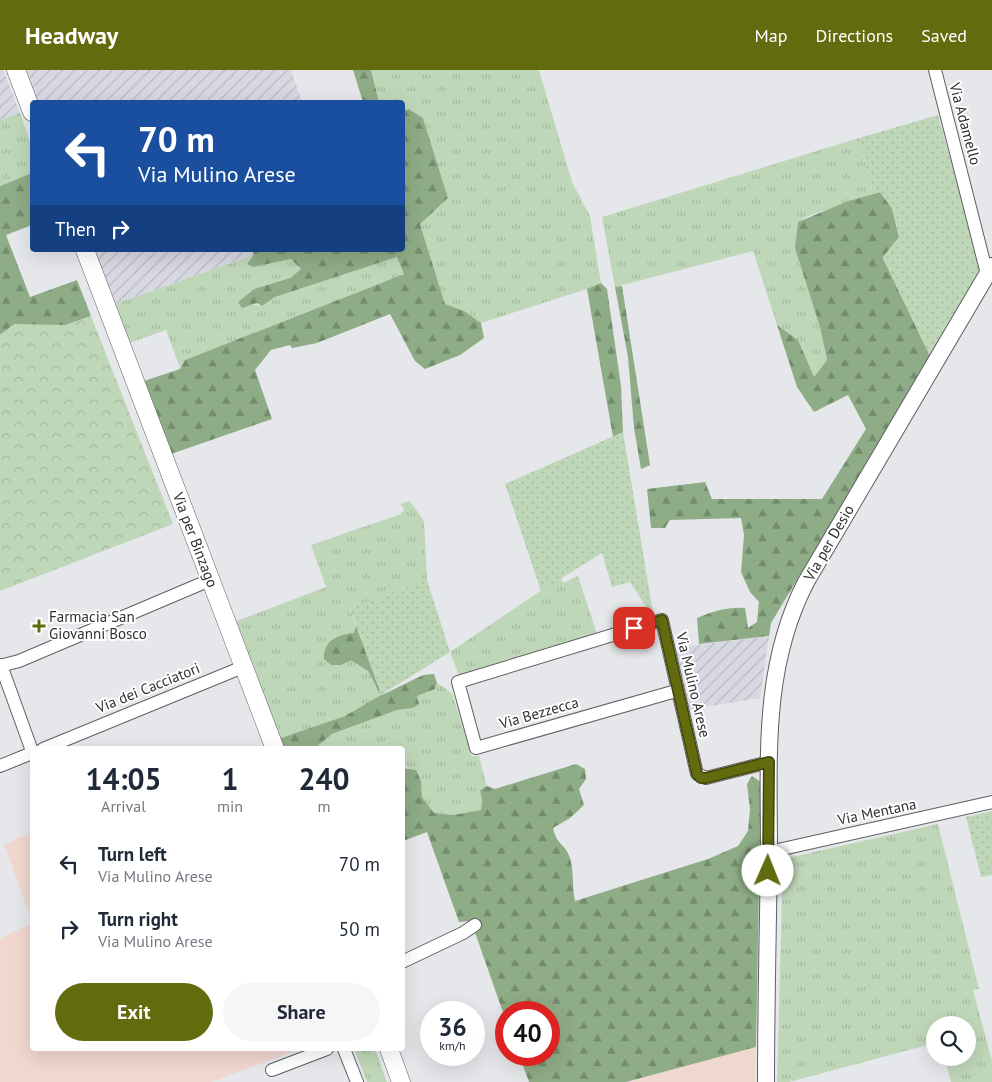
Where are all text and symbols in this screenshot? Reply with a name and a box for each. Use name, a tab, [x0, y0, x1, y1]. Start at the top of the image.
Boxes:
text: Headway	[25, 20, 118, 51]
text: Map	[755, 24, 787, 47]
text: Directions	[815, 24, 893, 47]
text: Saved	[921, 24, 967, 47]
street label: Via Adamello	[945, 80, 986, 167]
text: 70 m	[138, 116, 215, 162]
icon: left	[55, 120, 120, 185]
text: Via Mulino Arese	[138, 160, 296, 188]
icon: right	[106, 215, 134, 243]
text: Then	[55, 217, 96, 241]
street label: Via per Binzago	[168, 489, 222, 590]
street label: Via per Desio	[799, 501, 858, 585]
place label: Farmacia San Giovanni Bosco	[49, 607, 147, 643]
pin	[613, 607, 655, 649]
icon: arrive	[620, 614, 648, 642]
marker: Farmacia San Giovanni Bosco	[33, 620, 45, 632]
street label: Via Mulino Arese	[672, 629, 715, 739]
street label: Via dei Cacciatori	[92, 658, 202, 717]
street label: Via Bezzecca	[496, 692, 581, 733]
text: 14:05	[85, 759, 162, 798]
text: 1	[222, 759, 239, 798]
text: 240	[298, 759, 350, 798]
street label: Via Mentana	[835, 794, 918, 829]
text: Arrival	[101, 796, 146, 816]
text: min	[217, 796, 243, 816]
text: m	[318, 796, 331, 816]
text: Turn left	[98, 842, 167, 866]
position arrow	[741, 844, 793, 896]
icon: left	[55, 850, 83, 878]
text: 70 m	[339, 852, 380, 876]
text: Via Mulino Arese	[98, 866, 213, 886]
text: Turn right	[98, 907, 178, 931]
icon: right	[55, 915, 83, 943]
text: 50 m	[339, 917, 380, 941]
text: Via Mulino Arese	[98, 931, 213, 951]
button: Exit	[55, 983, 213, 1041]
button: Share	[223, 983, 380, 1041]
speed limit sign: 40	[495, 1001, 560, 1066]
text: 36	[438, 1011, 467, 1043]
map controls	[926, 1016, 976, 1066]
button: search	[926, 1016, 976, 1066]
text: km/h	[439, 1038, 466, 1053]

